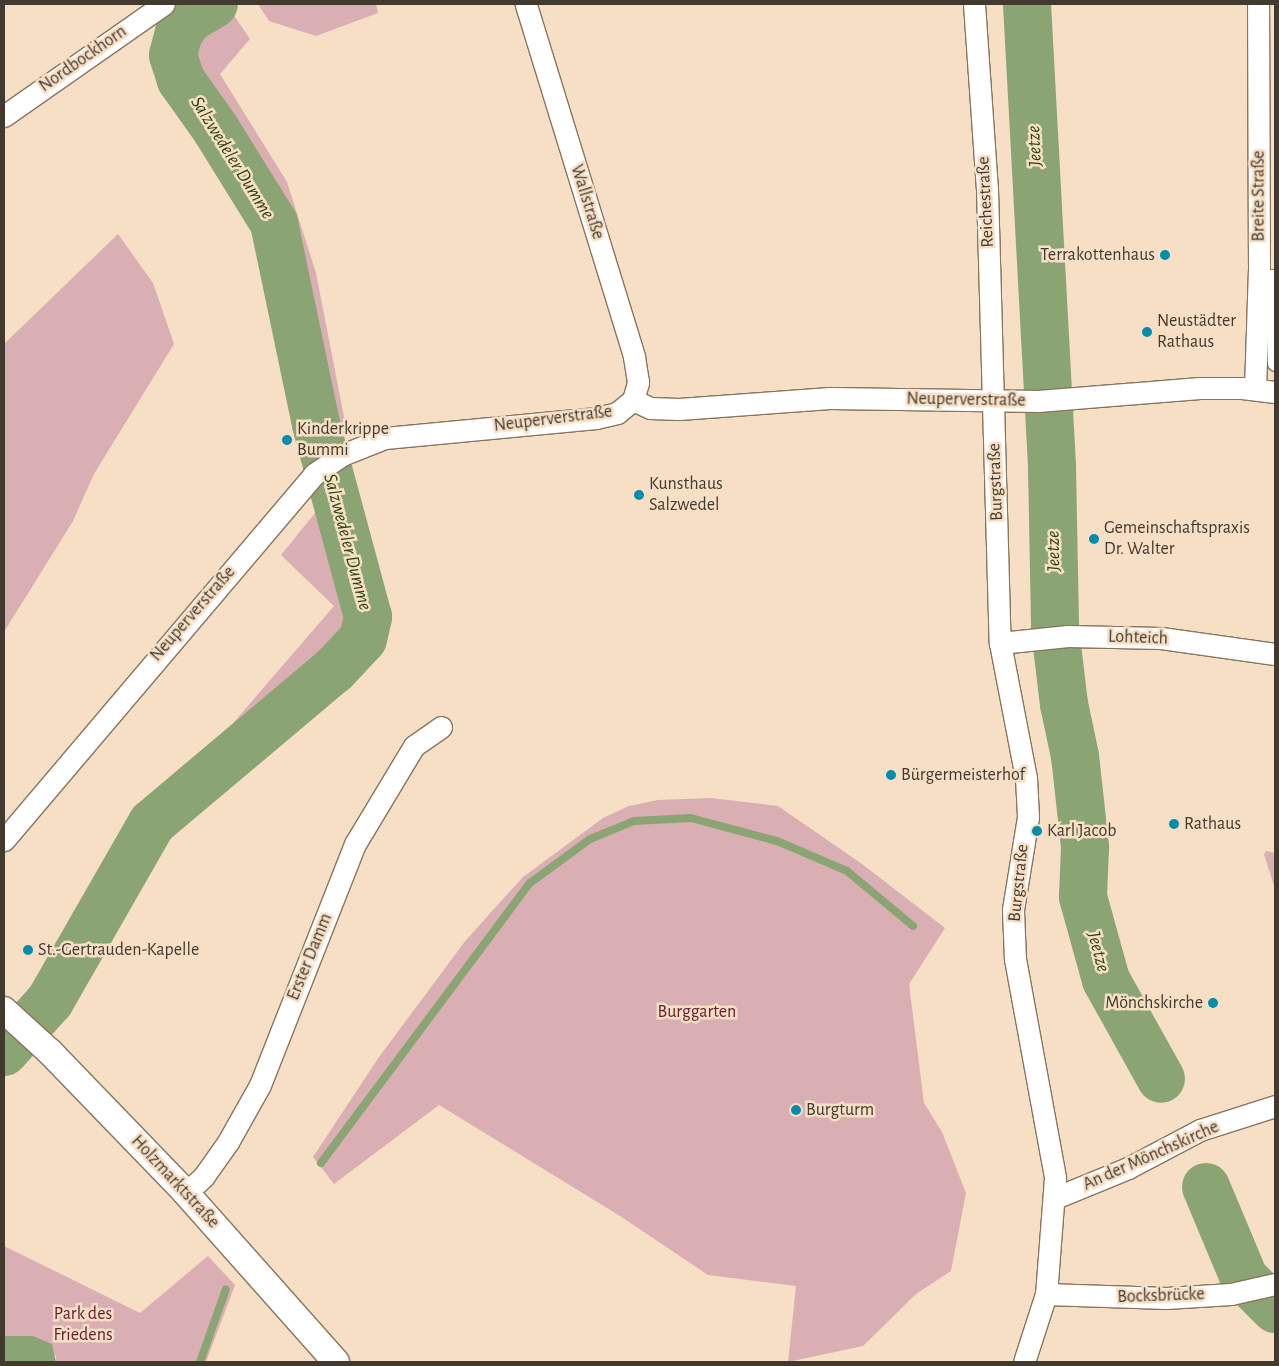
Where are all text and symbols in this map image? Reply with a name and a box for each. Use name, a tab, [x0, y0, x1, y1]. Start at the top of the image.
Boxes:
street label: Nordbockhorn	[35, 21, 131, 97]
water label: Salzwedeler Dumme	[185, 92, 279, 224]
water label: Jeetze	[1023, 125, 1047, 167]
street label: Breite Straße	[1248, 150, 1270, 242]
street label: Reichestraße	[973, 156, 999, 248]
street label: Wallstraße	[565, 162, 609, 242]
place label: Terrakottenhaus	[1040, 244, 1155, 266]
marker: Terrakottenhaus	[1159, 249, 1171, 261]
place label: Neustädter Rathaus	[1157, 311, 1236, 354]
marker: Neustädter Rathaus	[1141, 326, 1153, 338]
street label: Neuperverstraße	[906, 388, 1026, 412]
street label: Neuperverstraße	[493, 401, 613, 437]
place label: Kinderkrippe Bummi	[297, 419, 389, 462]
marker: Kinderkrippe Bummi	[281, 434, 293, 446]
street label: Burgstraße	[984, 443, 1008, 521]
water label: Salzwedeler Dumme	[318, 471, 376, 613]
place label: Kunsthaus Salzwedel	[649, 474, 723, 516]
marker: Kunsthaus Salzwedel	[633, 489, 645, 501]
place label: Gemeinschaftspraxis Dr. Walter	[1104, 518, 1250, 560]
water label: Jeetze	[1042, 530, 1066, 572]
marker: Gemeinschaftspraxis Dr. Walter	[1088, 533, 1100, 545]
street label: Neuperverstraße	[146, 562, 240, 666]
street label: Lohteich	[1108, 626, 1168, 650]
place label: Bürgermeisterhof	[901, 764, 1025, 786]
marker: Bürgermeisterhof	[885, 769, 897, 781]
place label: Rathaus	[1184, 813, 1241, 835]
marker: Rathaus	[1168, 818, 1180, 830]
place label: Karl Jacob	[1047, 820, 1117, 842]
marker: Karl Jacob	[1031, 825, 1043, 837]
street label: Burgstraße	[1004, 843, 1034, 923]
street label: Erster Damm	[283, 910, 337, 1004]
water label: Jeetze	[1082, 929, 1114, 975]
place label: St.-Gertrauden-Kapelle	[38, 939, 199, 961]
marker: St.-Gertrauden-Kapelle	[22, 944, 34, 956]
place label: Mönchskirche	[1105, 992, 1203, 1014]
marker: Mönchskirche	[1207, 997, 1219, 1009]
park label: Burggarten	[658, 1001, 736, 1023]
place label: Burgturm	[806, 1099, 874, 1121]
marker: Burgturm	[790, 1104, 802, 1116]
street label: An der Mönchskirche	[1080, 1116, 1222, 1196]
street label: Holzmarktstraße	[126, 1131, 224, 1233]
street label: Bocksbrücke	[1117, 1284, 1205, 1308]
park label: Park des Friedens	[53, 1304, 113, 1346]

